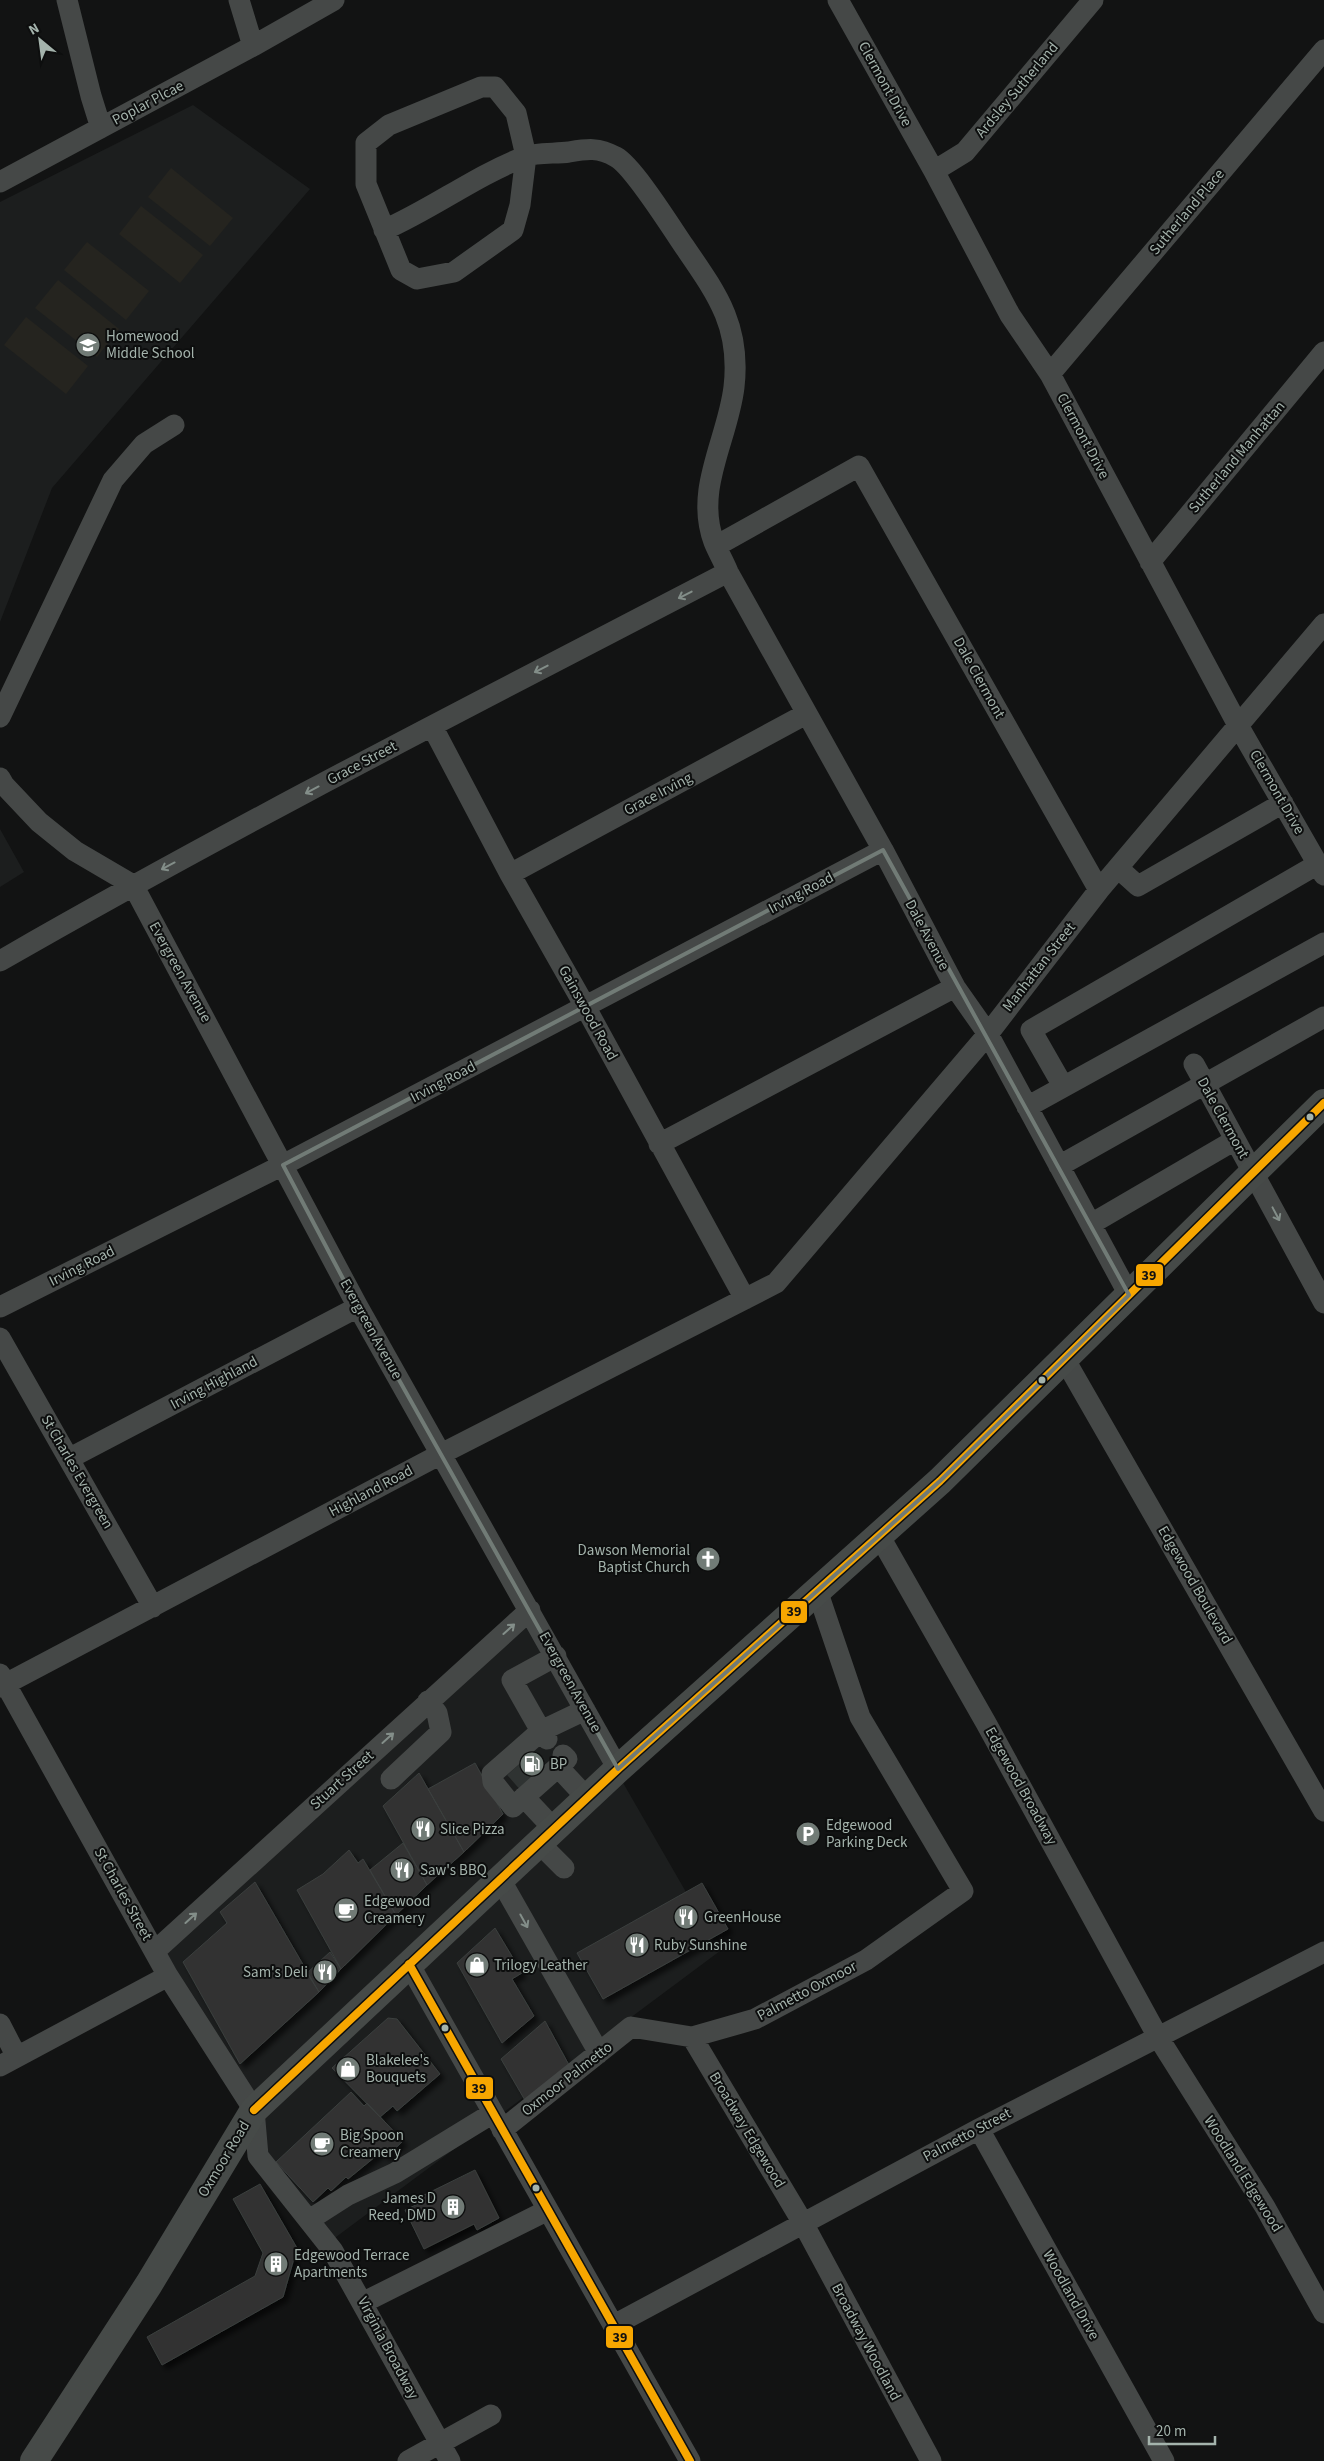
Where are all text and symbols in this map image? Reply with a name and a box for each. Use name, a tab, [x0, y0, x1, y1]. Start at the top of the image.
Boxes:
north arrow	[15, 15, 65, 65]
text: N	[25, 19, 43, 41]
street label: Clermont Drive	[853, 38, 917, 130]
street label: Ardsley Sutherland	[971, 38, 1063, 142]
street label: Poplar Plcae	[109, 75, 187, 131]
street label: Sutherland Place	[1145, 164, 1229, 260]
place label: Homewood Middle School	[106, 326, 195, 364]
school or university icon: Homewood Middle School	[75, 332, 101, 358]
street label: Clermont Drive	[1052, 389, 1114, 483]
street label: Sutherland Manhattan	[1184, 396, 1290, 518]
one-way arrow	[678, 591, 693, 600]
street label: Dale Clermont	[948, 634, 1010, 722]
one-way arrow	[533, 664, 548, 674]
street label: Grace Street	[323, 736, 401, 790]
street label: Clermont Drive	[1244, 746, 1310, 838]
street label: Grace Irving	[620, 767, 696, 821]
one-way arrow	[305, 785, 319, 795]
one-way arrow	[161, 862, 176, 871]
street label: Irving Road	[765, 867, 837, 919]
street label: Dale Avenue	[900, 896, 954, 974]
street label: Evergreen Avenue	[144, 918, 216, 1026]
street label: Manhattan Street	[997, 918, 1081, 1016]
street label: Gainswood Road	[553, 962, 623, 1064]
street label: Irving Road	[407, 1056, 479, 1108]
street label: Dale Clermont	[1192, 1074, 1254, 1162]
unlabelled marker	[1305, 1112, 1315, 1122]
one-way arrow	[1271, 1207, 1281, 1222]
street label: Irving Road	[46, 1240, 118, 1292]
line badge: 39	[1135, 1263, 1164, 1287]
text: 39	[1142, 1266, 1156, 1286]
street label: Evergreen Avenue	[335, 1275, 407, 1383]
street label: Irving Highland	[167, 1351, 261, 1415]
unlabelled marker	[1037, 1375, 1047, 1385]
street label: St Charles Evergreen	[36, 1411, 118, 1533]
street label: Highland Road	[325, 1460, 417, 1522]
street label: Edgewood Boulevard	[1153, 1522, 1237, 1648]
place label: Dawson Memorial Baptist Church	[578, 1540, 690, 1578]
church icon: Dawson Memorial Baptist Church	[695, 1546, 721, 1572]
line badge: 39	[780, 1600, 808, 1624]
text: 39	[787, 1602, 801, 1622]
one-way arrow	[502, 1623, 515, 1635]
street label: Evergreen Avenue	[534, 1628, 606, 1736]
street label: Edgewood Broadway	[980, 1723, 1062, 1849]
one-way arrow	[382, 1732, 395, 1743]
street label: Stuart Street	[306, 1746, 378, 1814]
fuel station icon: BP	[519, 1751, 545, 1777]
place label: BP	[550, 1754, 567, 1775]
place label: Edgewood Parking Deck	[826, 1815, 908, 1853]
restaurant icon: Slice Pizza	[410, 1816, 436, 1842]
place label: Slice Pizza	[440, 1819, 505, 1840]
parking icon: Edgewood Parking Deck	[795, 1821, 821, 1847]
street label: St Charles Street	[89, 1844, 157, 1944]
restaurant icon: Saw's BBQ	[389, 1857, 415, 1883]
place label: Saw's BBQ	[420, 1860, 487, 1881]
place label: Edgewood Creamery	[364, 1891, 430, 1929]
cafe icon: Edgewood Creamery	[333, 1897, 359, 1923]
restaurant icon: GreenHouse	[673, 1904, 699, 1930]
place label: GreenHouse	[704, 1907, 781, 1928]
one-way arrow	[184, 1912, 197, 1924]
one-way arrow	[520, 1914, 530, 1928]
restaurant icon: Ruby Sunshine	[624, 1932, 650, 1958]
place label: Ruby Sunshine	[654, 1935, 747, 1956]
shop icon: Trilogy Leather	[464, 1952, 490, 1978]
place label: Trilogy Leather	[494, 1955, 588, 1976]
street label: Palmetto Oxmoor	[753, 1956, 861, 2026]
restaurant icon: Sam's Deli	[312, 1959, 338, 1985]
place label: Sam's Deli	[243, 1962, 308, 1983]
unlabelled marker	[440, 2023, 450, 2033]
street label: Oxmoor Palmetto	[517, 2037, 617, 2121]
place label: Blakelee's Bouquets	[366, 2050, 429, 2088]
shop icon: Blakelee's Bouquets	[335, 2056, 361, 2082]
street label: Broadway Edgewood	[704, 2068, 790, 2192]
line badge: 39	[465, 2076, 494, 2100]
text: 39	[472, 2079, 486, 2099]
street label: Palmetto Street	[919, 2103, 1015, 2167]
street label: Woodland Edgewood	[1199, 2112, 1287, 2236]
street label: Oxmoor Road	[193, 2117, 255, 2201]
place label: Big Spoon Creamery	[340, 2125, 404, 2163]
cafe icon: Big Spoon Creamery	[309, 2131, 335, 2157]
unlabelled marker	[531, 2183, 541, 2193]
place label: James D Reed, DMD	[368, 2188, 436, 2226]
building icon: James D Reed, DMD	[440, 2194, 466, 2220]
place label: Edgewood Terrace Apartments	[294, 2245, 409, 2283]
street label: Woodland Drive	[1038, 2246, 1104, 2344]
building icon: Edgewood Terrace Apartments	[263, 2251, 289, 2277]
street label: Broadway Woodland	[826, 2280, 906, 2404]
street label: Virginia Broadway	[352, 2293, 424, 2403]
line badge: 39	[605, 2325, 634, 2349]
text: 39	[613, 2328, 627, 2348]
scale bar	[1149, 2414, 1215, 2446]
text: 20 m	[1156, 2421, 1186, 2442]

